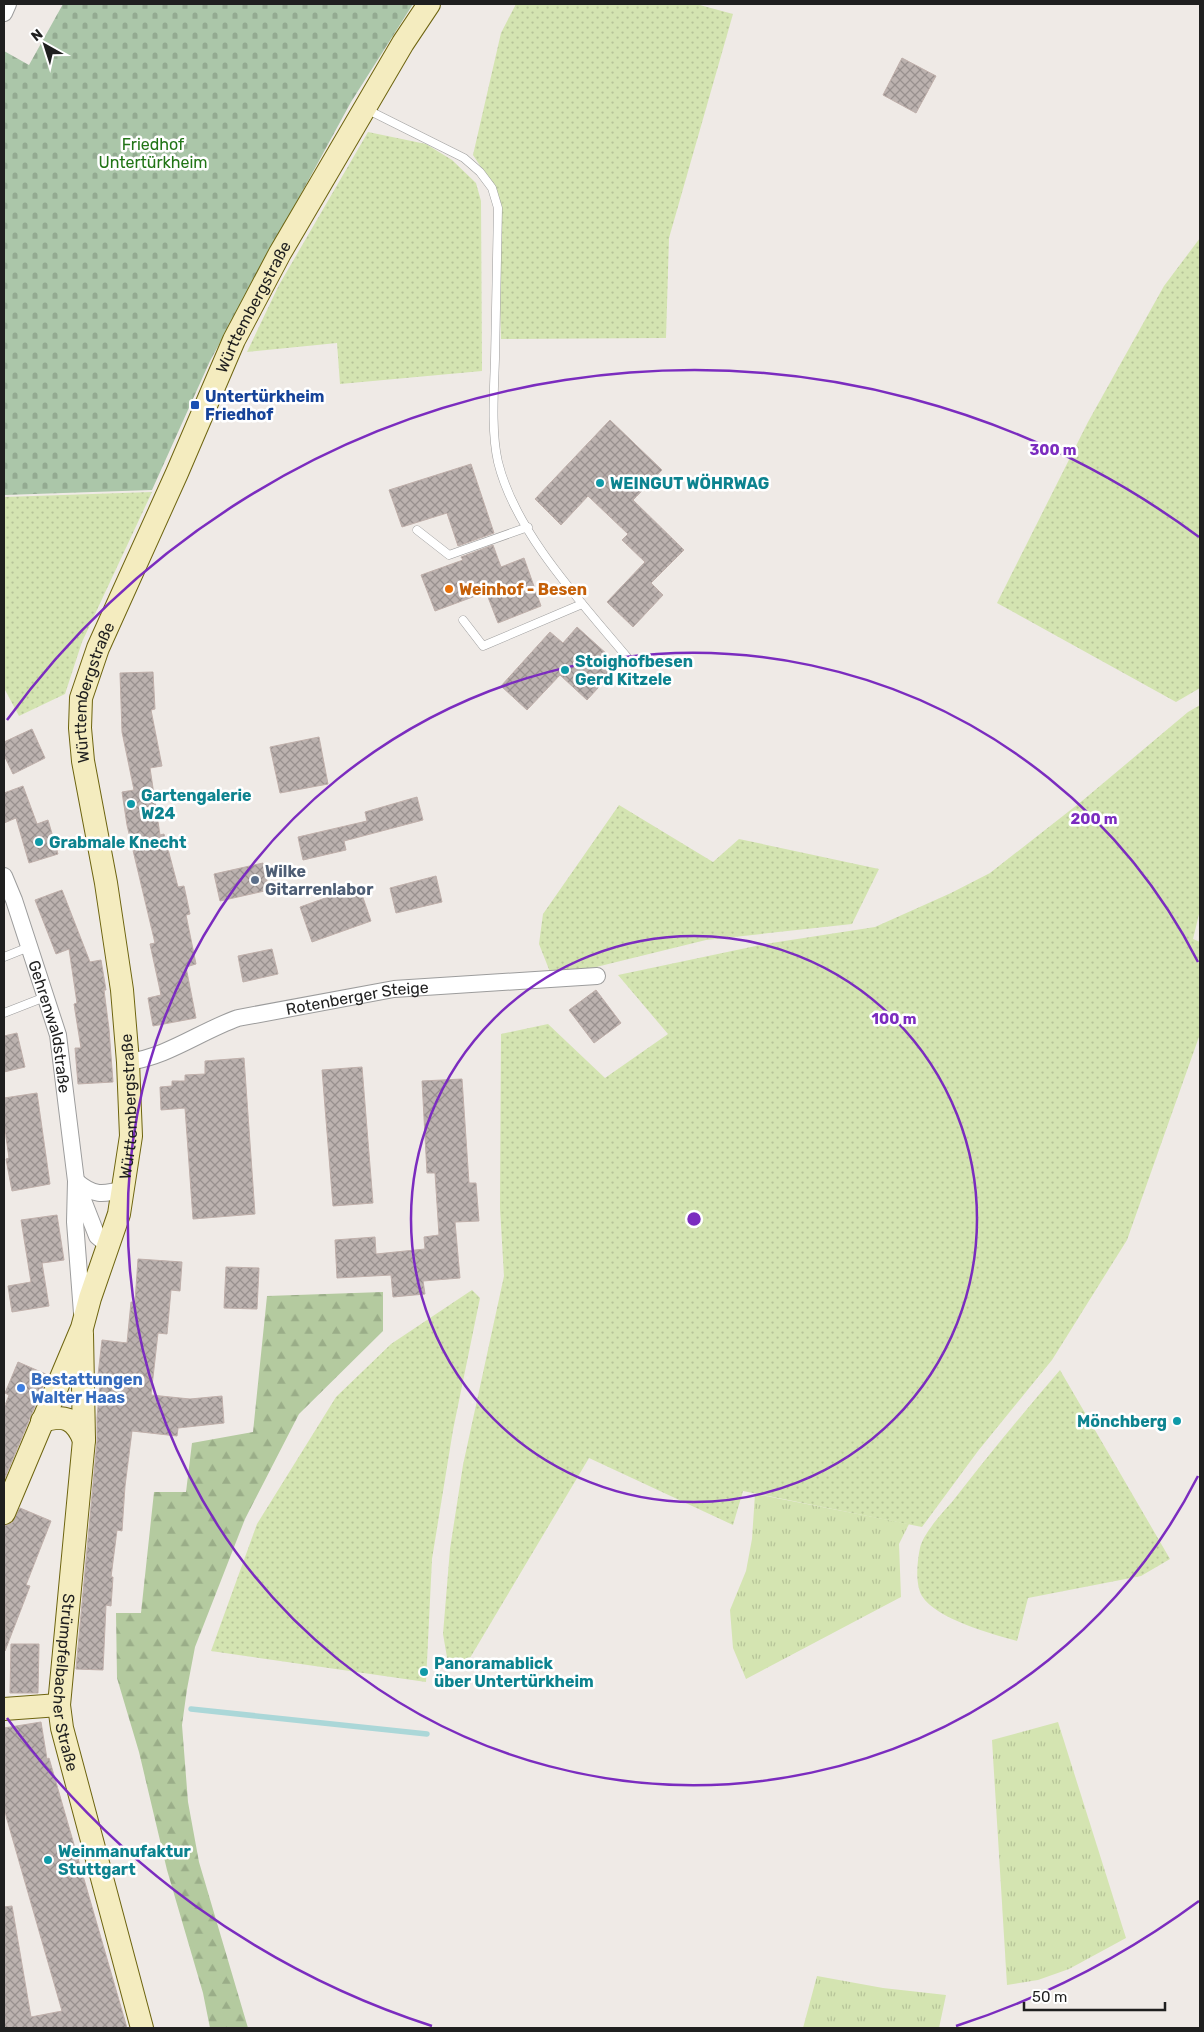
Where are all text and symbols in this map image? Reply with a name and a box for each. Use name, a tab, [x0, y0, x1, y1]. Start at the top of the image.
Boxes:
north arrow	[20, 20, 70, 70]
text: N	[28, 26, 46, 45]
park label: Friedhof Untertürkheim	[98, 135, 208, 172]
street label: Württembergstraße	[212, 237, 295, 376]
place label: Untertürkheim Friedhof	[205, 387, 325, 424]
marker: Untertürkheim Friedhof	[189, 399, 201, 411]
text: 300 m	[1029, 441, 1077, 459]
place label: WEINGUT WÖHRWAG	[610, 473, 769, 493]
marker: WEINGUT WÖHRWAG	[594, 477, 606, 489]
place label: Weinhof - Besen	[459, 580, 587, 599]
marker: Weinhof - Besen	[443, 583, 455, 595]
street label: Württembergstraße	[70, 619, 118, 764]
place label: Stoighofbesen Gerd Kitzele	[575, 652, 693, 689]
marker: Stoighofbesen Gerd Kitzele	[559, 664, 571, 676]
place label: Gartengalerie W24	[141, 786, 252, 823]
marker: Gartengalerie W24	[125, 798, 137, 810]
text: 200 m	[1070, 810, 1118, 828]
place label: Grabmale Knecht	[49, 833, 187, 852]
marker: Grabmale Knecht	[33, 836, 45, 848]
place label: Wilke Gitarrenlabor	[265, 862, 374, 899]
marker: Wilke Gitarrenlabor	[249, 874, 261, 886]
street label: Gehrenwaldstraße	[25, 958, 75, 1094]
street label: Rotenberger Steige	[284, 977, 429, 1018]
text: 100 m	[872, 1010, 916, 1028]
street label: Württembergstraße	[115, 1033, 141, 1180]
centre of rings	[685, 1210, 703, 1228]
place label: Bestattungen Walter Haas	[31, 1370, 143, 1407]
marker: Bestattungen Walter Haas	[15, 1382, 27, 1394]
place label: Mönchberg	[1077, 1412, 1167, 1431]
marker: Mönchberg	[1171, 1415, 1183, 1427]
street label: Strümpfelbacher Straße	[50, 1593, 83, 1773]
place label: Panoramablick über Untertürkheim	[434, 1654, 594, 1691]
marker: Panoramablick über Untertürkheim	[418, 1666, 430, 1678]
place label: Weinmanufaktur Stuttgart	[58, 1842, 192, 1879]
marker: Weinmanufaktur Stuttgart	[42, 1854, 54, 1866]
scale bar	[1024, 1980, 1165, 2012]
text: 50 m	[1032, 1988, 1067, 2006]

